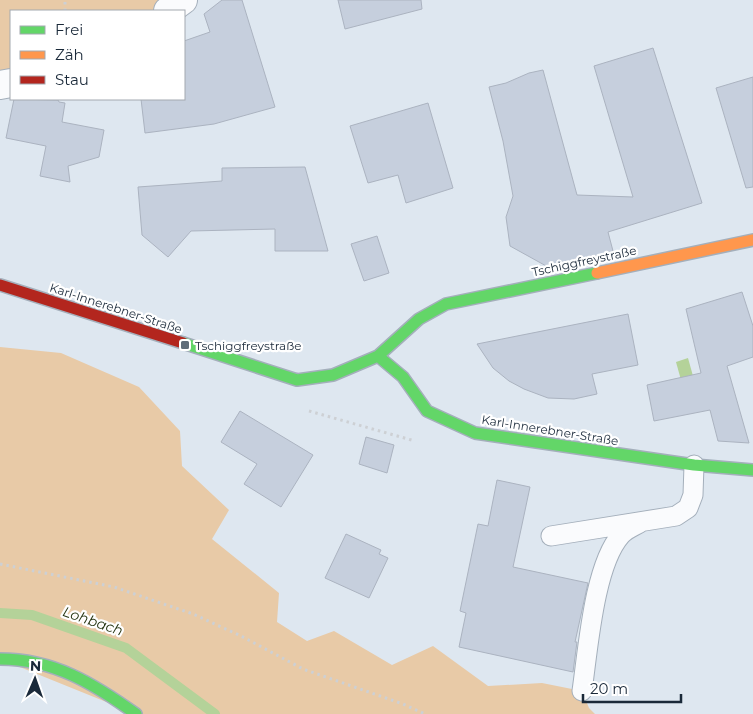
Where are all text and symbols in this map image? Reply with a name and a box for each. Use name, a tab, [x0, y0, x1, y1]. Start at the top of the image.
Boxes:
legend	[10, 10, 185, 100]
text: Frei	[55, 20, 83, 39]
text: Zäh	[55, 45, 84, 64]
text: Stau	[55, 70, 89, 89]
street label: Tschiggfreystraße	[530, 243, 638, 279]
street label: Karl-Innerebner-Straße	[48, 279, 184, 337]
place label: Tschiggfreystraße	[195, 338, 301, 353]
marker: Tschiggfreystraße	[179, 339, 191, 351]
street label: Karl-Innerebner-Straße	[480, 412, 620, 448]
water label: Lohbach	[60, 602, 126, 640]
north arrow	[10, 654, 60, 704]
text: N	[29, 657, 41, 675]
scale bar	[583, 672, 680, 704]
text: 20 m	[590, 679, 628, 698]

